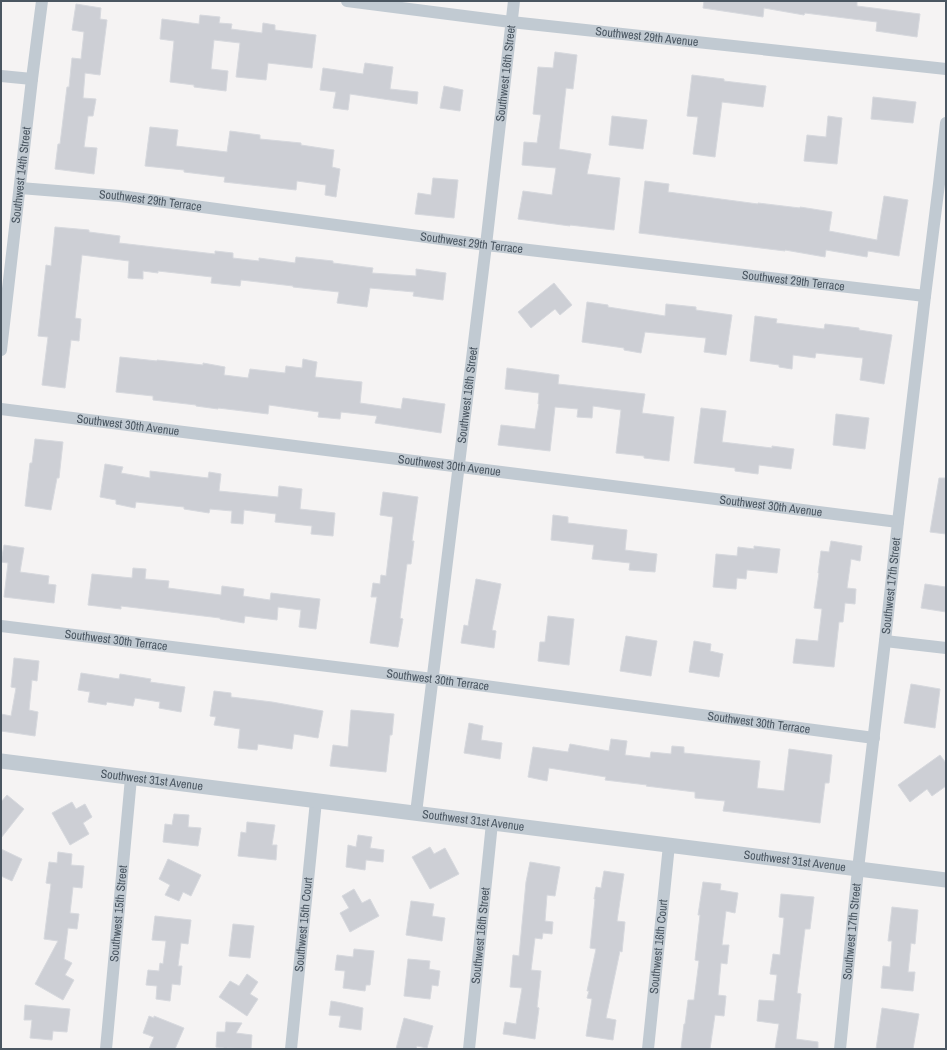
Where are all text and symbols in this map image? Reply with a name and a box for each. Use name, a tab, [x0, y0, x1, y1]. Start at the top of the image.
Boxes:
street label: Southwest 29th Avenue	[595, 23, 699, 50]
street label: Southwest 16th Street	[492, 24, 519, 123]
street label: Southwest 14th Street	[8, 126, 34, 224]
street label: Southwest 29th Terrace	[98, 186, 203, 215]
street label: Southwest 29th Terrace	[419, 228, 524, 257]
street label: Southwest 29th Terrace	[741, 267, 846, 295]
street label: Southwest 16th Street	[454, 346, 481, 444]
street label: Southwest 30th Avenue	[76, 411, 180, 439]
street label: Southwest 30th Avenue	[397, 451, 502, 480]
street label: Southwest 30th Avenue	[719, 492, 823, 520]
street label: Southwest 17th Street	[878, 536, 904, 635]
street label: Southwest 30th Terrace	[64, 626, 168, 654]
street label: Southwest 30th Terrace	[385, 665, 490, 694]
street label: Southwest 30th Terrace	[707, 708, 811, 737]
street label: Southwest 31st Avenue	[100, 766, 204, 794]
street label: Southwest 31st Avenue	[421, 806, 525, 835]
street label: Southwest 31st Avenue	[743, 847, 847, 875]
street label: Southwest 15th Street	[106, 864, 131, 963]
street label: Southwest 15th Court	[291, 876, 316, 973]
street label: Southwest 17th Street	[839, 882, 865, 981]
street label: Southwest 16th Street	[468, 886, 493, 985]
street label: Southwest 16th Court	[646, 898, 671, 995]

